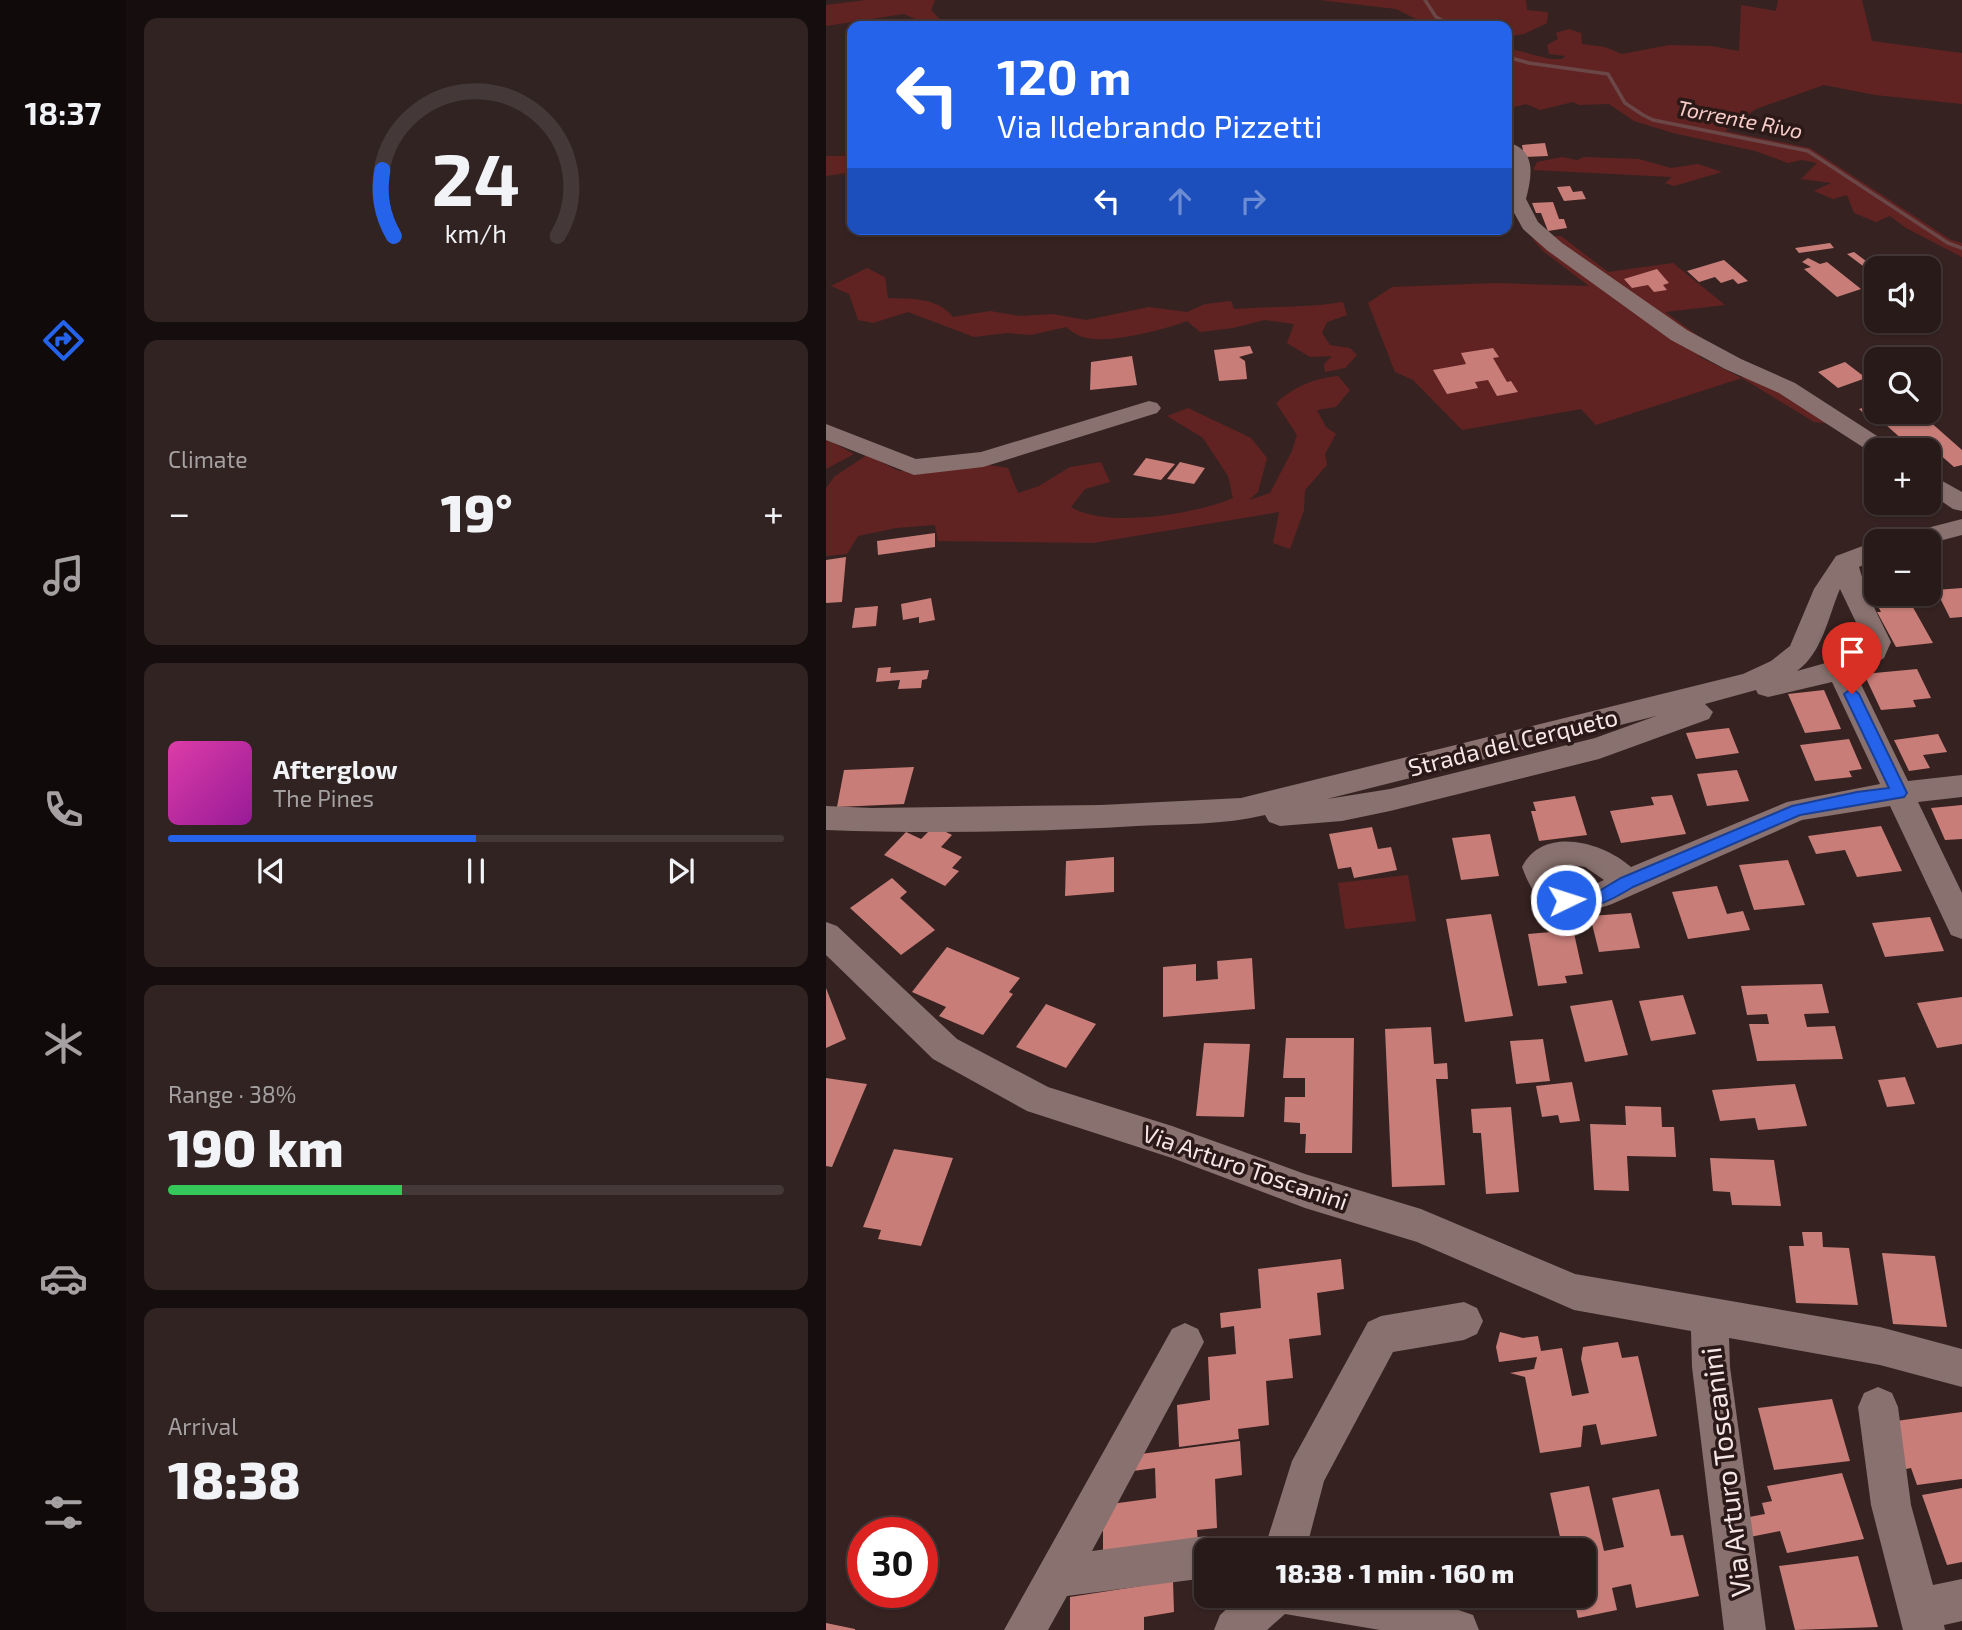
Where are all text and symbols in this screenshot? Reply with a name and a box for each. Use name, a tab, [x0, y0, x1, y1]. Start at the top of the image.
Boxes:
text: 120 m	[997, 46, 1131, 105]
icon: left	[882, 49, 973, 140]
text: 18:37	[24, 93, 102, 131]
water label: Torrente Rivo	[1676, 94, 1805, 143]
text: Via Ildebrando Pizzetti	[997, 106, 1322, 144]
text: 24	[432, 134, 520, 222]
icon: left	[1088, 182, 1126, 220]
icon: ahead	[1161, 182, 1199, 220]
icon: right	[1234, 182, 1272, 220]
text: km/h	[445, 218, 507, 248]
map controls	[1864, 256, 1941, 606]
button: sound	[1864, 256, 1941, 333]
icon: directions	[39, 316, 88, 365]
button: search	[1864, 347, 1941, 424]
button: +	[1864, 438, 1941, 515]
text: Climate	[168, 445, 248, 473]
text: 19°	[441, 480, 513, 542]
text: −	[168, 489, 190, 535]
text: +	[763, 489, 784, 535]
button: −	[1864, 529, 1941, 606]
icon: music	[39, 551, 88, 600]
pin	[1822, 622, 1882, 694]
icon: arrive	[1833, 633, 1871, 671]
street label: Strada del Cerqueto	[1405, 701, 1620, 782]
text: Afterglow	[273, 753, 398, 784]
text: The Pines	[273, 784, 374, 812]
icon: phone	[39, 785, 88, 834]
icon: previous	[252, 852, 290, 890]
icon: pause	[457, 852, 495, 890]
icon: next	[662, 852, 700, 890]
position arrow	[1529, 863, 1603, 937]
icon: climate	[39, 1019, 88, 1068]
text: Range · 38%	[168, 1080, 296, 1108]
text: 190 km	[168, 1115, 344, 1177]
street label: Via Arturo Toscanini	[1139, 1118, 1352, 1215]
icon: car	[39, 1254, 88, 1303]
street label: Via Arturo Toscanini	[1693, 1345, 1757, 1599]
text: Arrival	[168, 1412, 238, 1440]
text: 18:38	[168, 1447, 301, 1509]
icon: filters	[39, 1488, 88, 1537]
speed limit sign: 30	[847, 1517, 938, 1608]
text: 18:38 · 1 min · 160 m	[1276, 1557, 1514, 1588]

